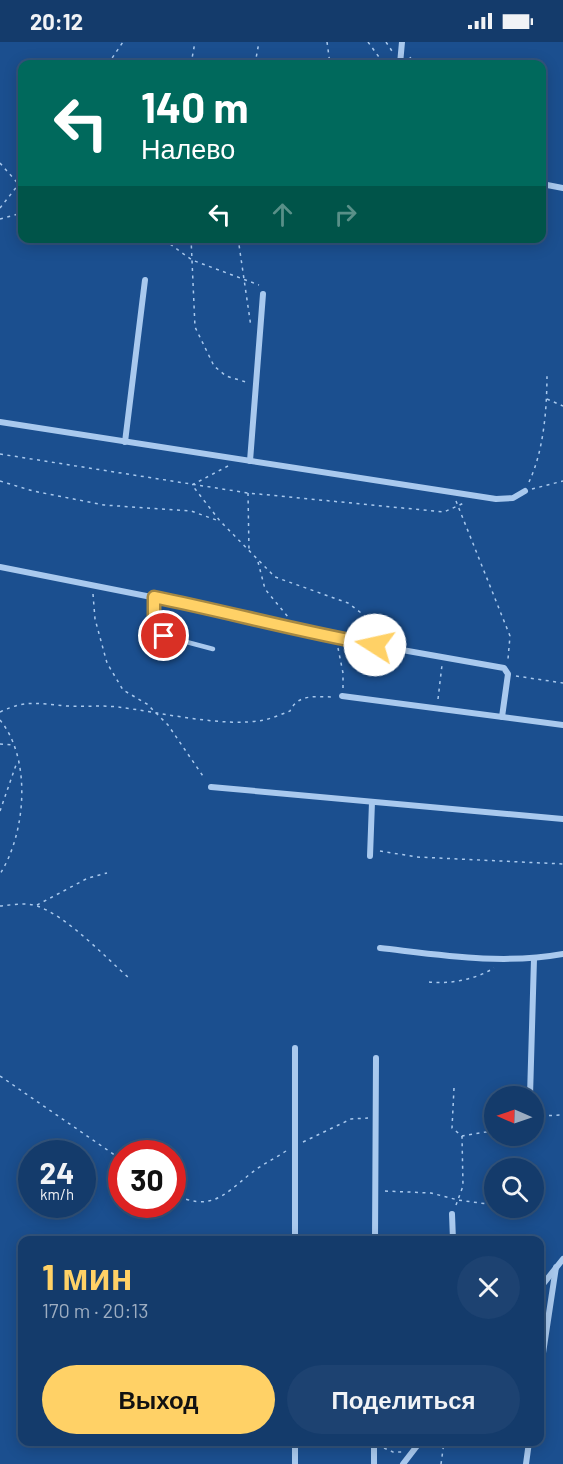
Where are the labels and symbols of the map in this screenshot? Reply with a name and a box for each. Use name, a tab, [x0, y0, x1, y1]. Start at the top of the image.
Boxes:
pin	[138, 610, 189, 661]
position arrow	[343, 613, 407, 677]
north arrow	[484, 1086, 544, 1146]
speed limit sign: 30	[108, 1140, 186, 1218]

